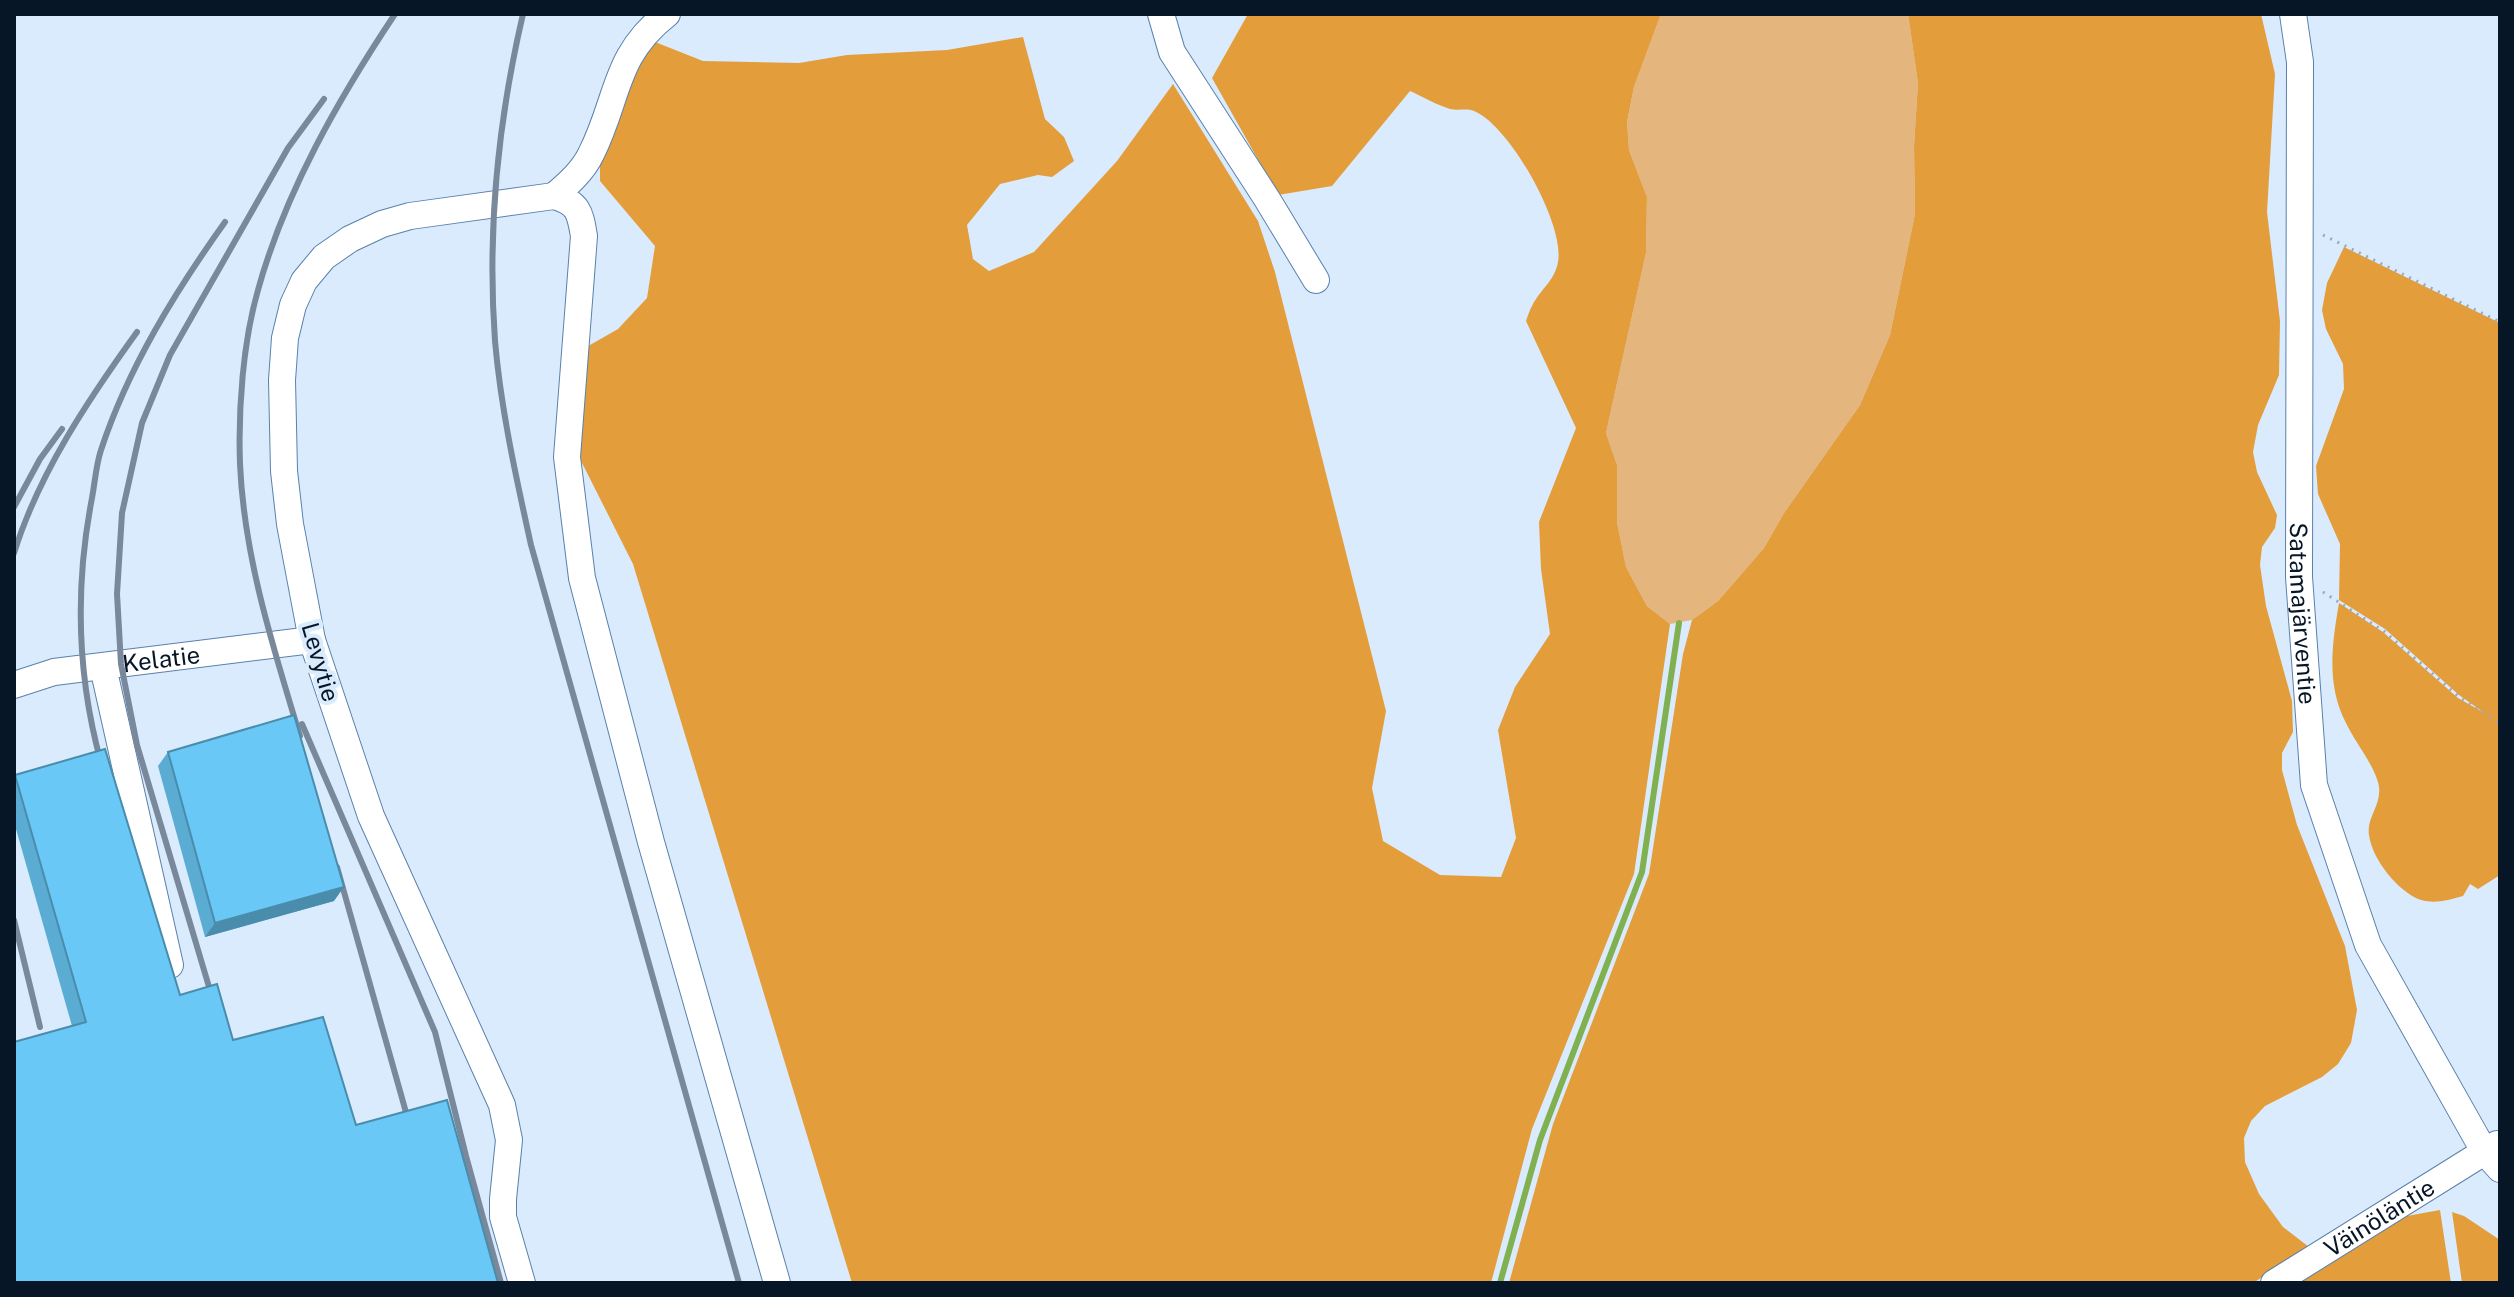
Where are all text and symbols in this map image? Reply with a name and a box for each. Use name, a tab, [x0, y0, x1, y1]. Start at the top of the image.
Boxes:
street label: Satamajärventie	[2285, 522, 2322, 705]
street label: Levytie	[296, 619, 346, 705]
street label: Kelatie	[121, 640, 202, 677]
street label: Väinöläntie	[2319, 1173, 2440, 1262]

